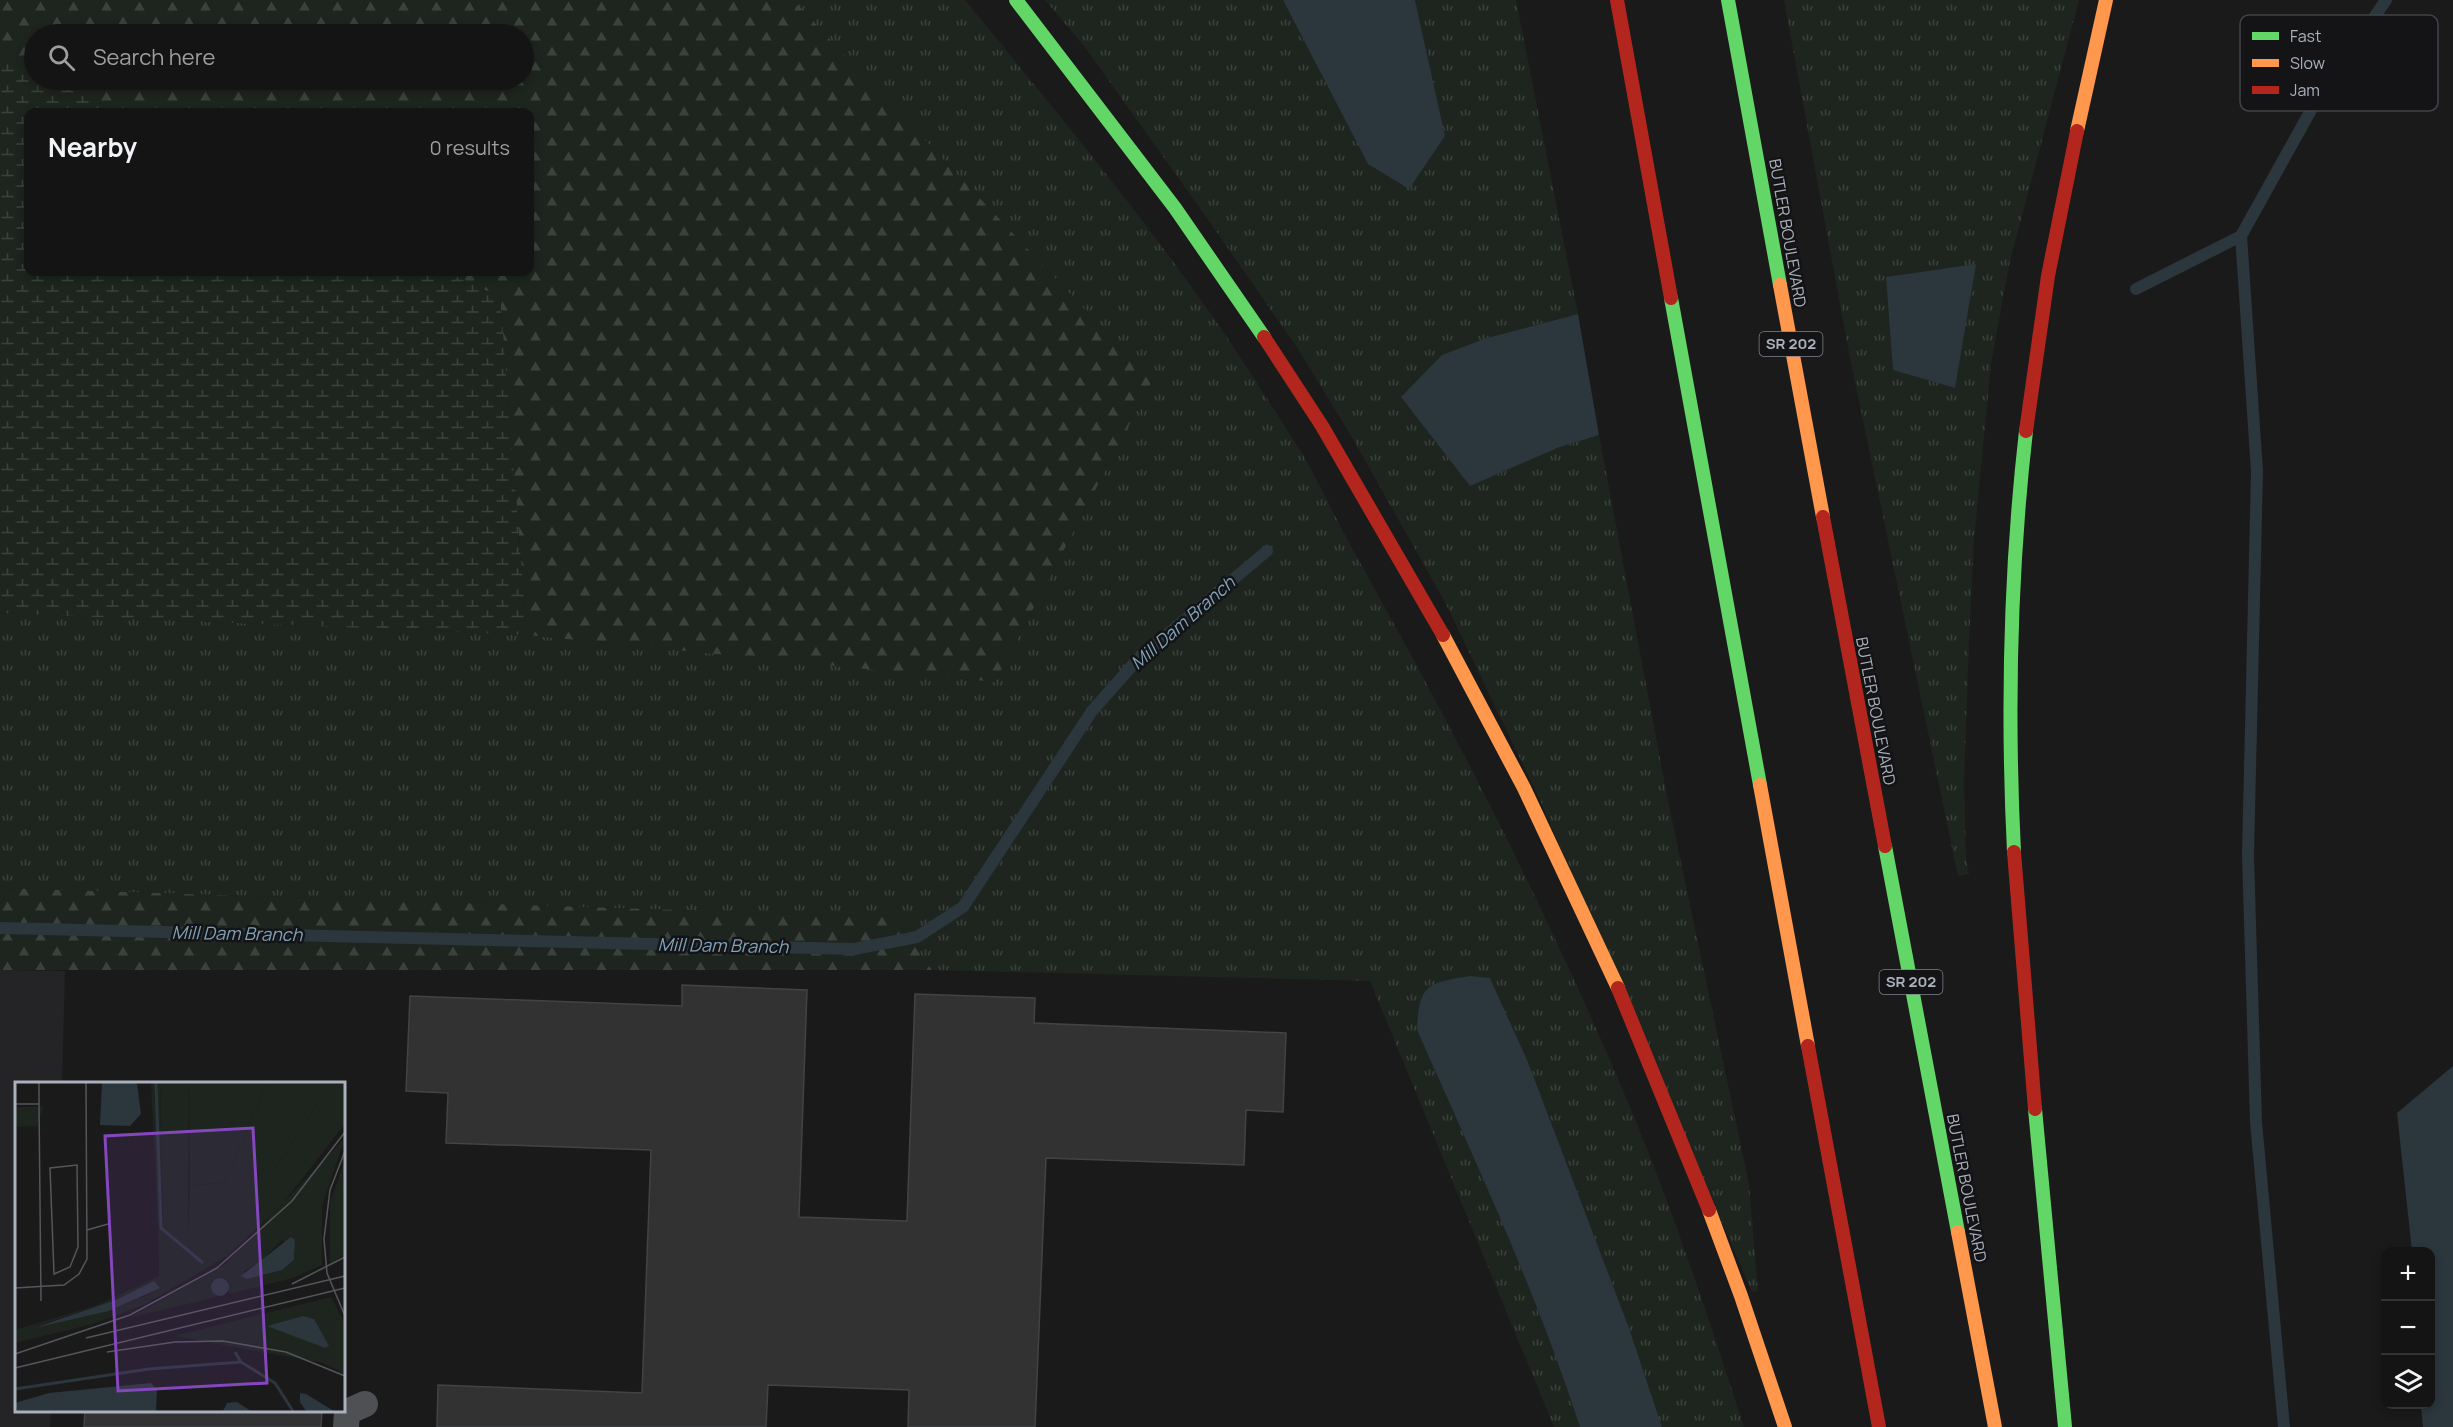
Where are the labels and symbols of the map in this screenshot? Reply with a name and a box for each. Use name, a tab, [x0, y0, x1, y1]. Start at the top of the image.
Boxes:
legend	[2240, 15, 2438, 111]
text: Fast	[2290, 25, 2321, 47]
text: Slow	[2290, 52, 2325, 74]
text: Jam	[2290, 79, 2320, 101]
street label: BUTLER BOULEVARD	[1764, 157, 1812, 309]
road number: SR 202	[1760, 332, 1822, 356]
water label: Mill Dam Branch	[1125, 569, 1241, 674]
street label: BUTLER BOULEVARD	[1851, 635, 1901, 787]
water label: Mill Dam Branch	[171, 920, 304, 946]
water label: Mill Dam Branch	[657, 932, 790, 958]
road number: SR 202	[1880, 970, 1942, 994]
inset map	[15, 1082, 345, 1412]
street label: BUTLER BOULEVARD	[1942, 1112, 1992, 1264]

